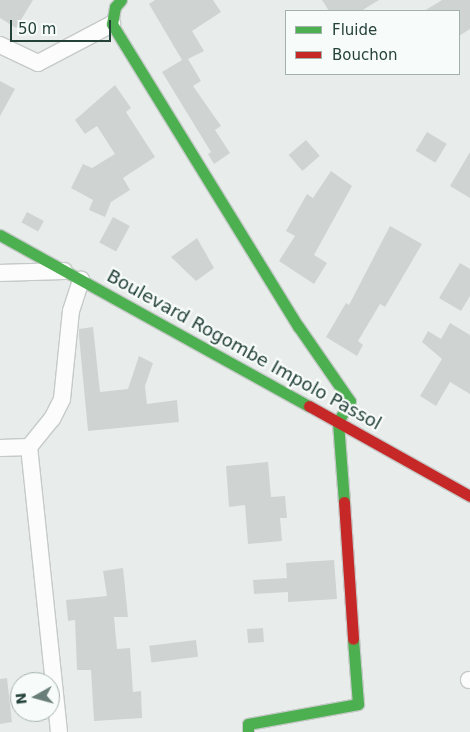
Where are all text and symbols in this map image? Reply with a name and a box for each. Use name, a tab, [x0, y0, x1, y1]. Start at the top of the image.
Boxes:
scale bar	[12, 10, 114, 42]
legend	[285, 10, 460, 75]
text: 50 m	[18, 20, 56, 38]
text: Fluide	[332, 21, 377, 39]
text: Bouchon	[332, 46, 397, 64]
street label: Boulevard Rogombe Impolo Passol	[103, 265, 385, 435]
north arrow	[10, 672, 60, 722]
text: N	[12, 692, 30, 705]

